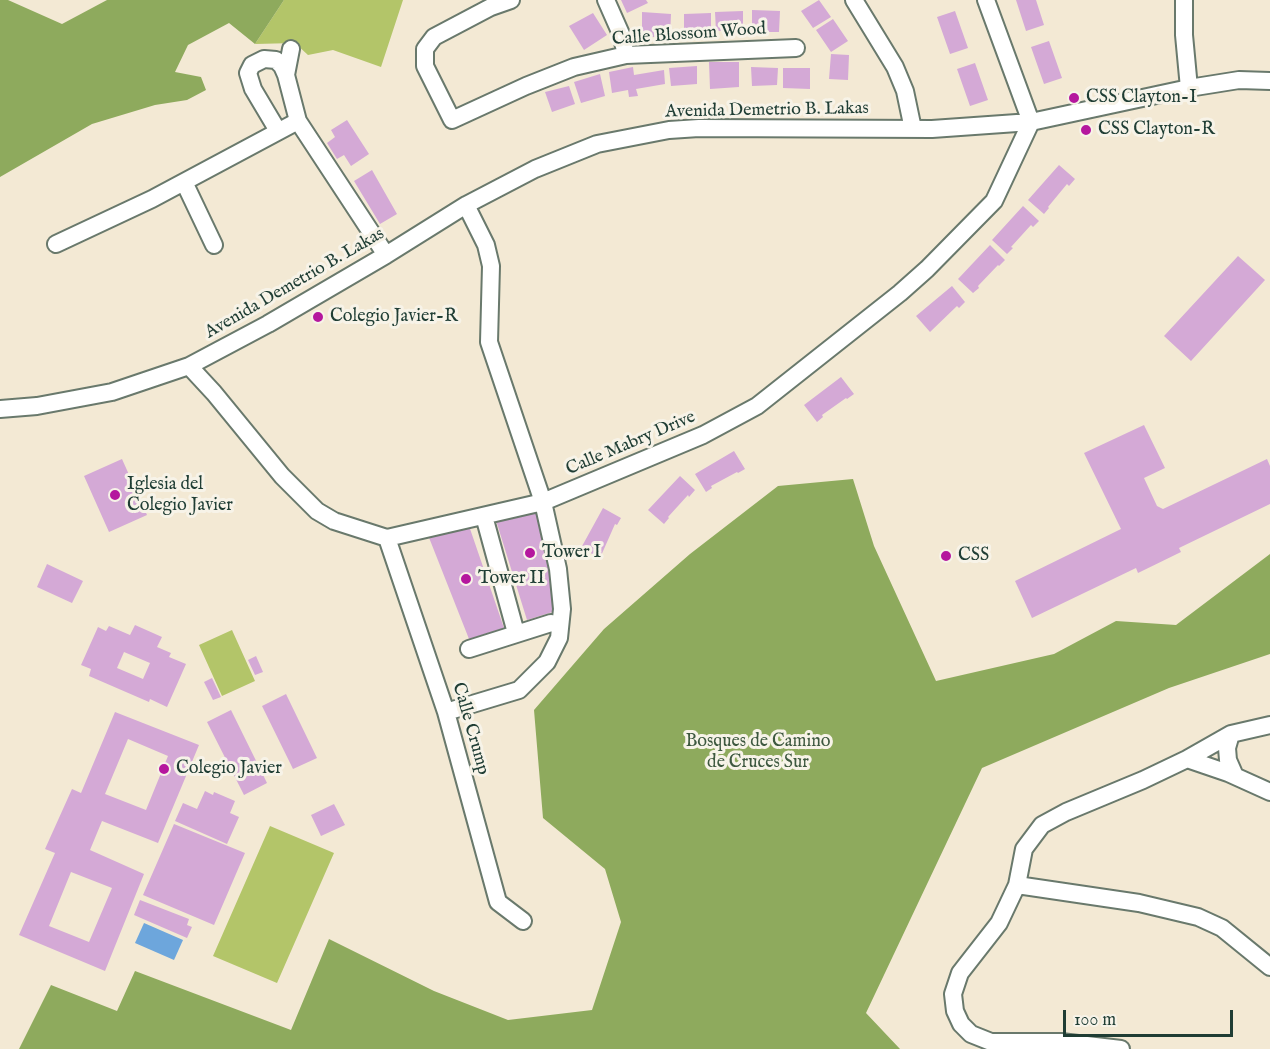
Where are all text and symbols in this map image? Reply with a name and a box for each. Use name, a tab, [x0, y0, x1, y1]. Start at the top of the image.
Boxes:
street label: Calle Blossom Wood	[611, 19, 767, 51]
place label: CSS Clayton-I	[1086, 87, 1197, 109]
marker: CSS Clayton-I	[1067, 91, 1081, 105]
street label: Avenida Demetrio B. Lakas	[665, 98, 869, 124]
place label: CSS Clayton-R	[1098, 119, 1215, 141]
marker: CSS Clayton-R	[1079, 123, 1093, 137]
street label: Avenida Demetrio B. Lakas	[201, 224, 389, 344]
place label: Colegio Javier-R	[330, 306, 458, 328]
marker: Colegio Javier-R	[311, 310, 325, 324]
street label: Calle Mabry Drive	[563, 407, 699, 481]
place label: Iglesia del Colegio Javier	[127, 474, 233, 516]
marker: Iglesia del Colegio Javier	[108, 488, 122, 502]
place label: Tower I	[542, 542, 601, 564]
place label: CSS	[958, 545, 989, 567]
marker: Tower I	[523, 546, 537, 560]
marker: CSS	[939, 549, 953, 563]
place label: Tower II	[478, 568, 545, 590]
marker: Tower II	[459, 572, 473, 586]
street label: Calle Crump	[447, 680, 493, 778]
park label: Bosques de Camino de Cruces Sur	[685, 731, 831, 774]
place label: Colegio Javier	[176, 758, 282, 780]
marker: Colegio Javier	[157, 762, 171, 776]
scale bar	[1066, 998, 1236, 1036]
text: 100 m	[1074, 1009, 1116, 1032]

